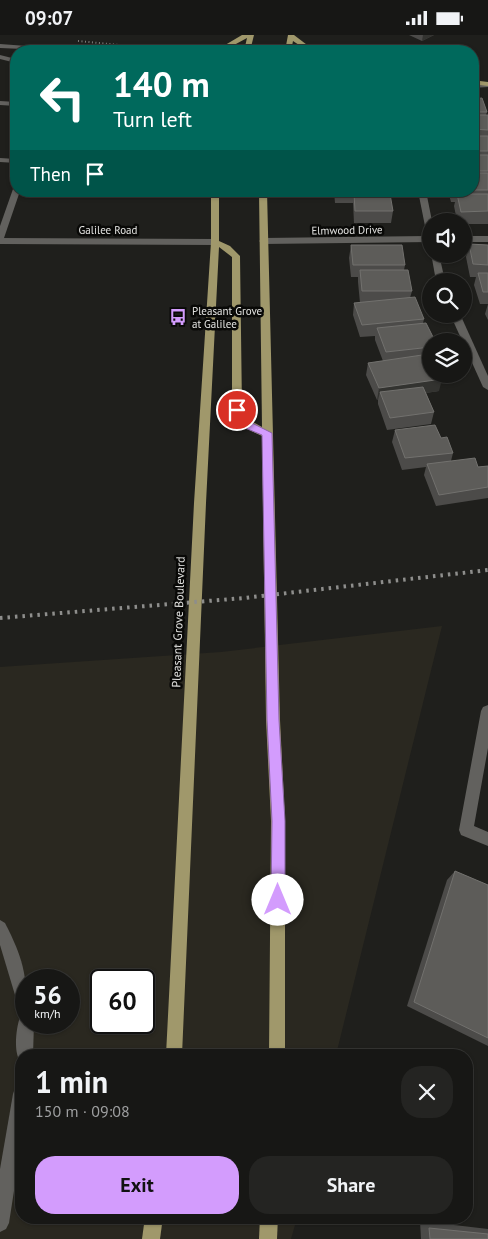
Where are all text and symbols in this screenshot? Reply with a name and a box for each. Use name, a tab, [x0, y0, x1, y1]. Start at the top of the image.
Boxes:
text: 09:07	[25, 6, 73, 30]
text: 140 m	[113, 61, 210, 107]
icon: left	[30, 65, 95, 130]
text: Turn left	[113, 105, 192, 133]
icon: arrive	[81, 160, 109, 188]
text: Then	[30, 162, 71, 186]
map controls	[422, 213, 472, 383]
button: sound	[422, 213, 472, 263]
street label: Elmwood Drive	[311, 222, 383, 238]
street label: Galilee Road	[79, 223, 137, 237]
button: search	[422, 273, 472, 323]
place label: Pleasant Grove at Galilee	[192, 304, 263, 331]
bus stop icon: Pleasant Grove at Galilee	[168, 307, 188, 327]
button: layers	[422, 333, 472, 383]
pin	[216, 389, 258, 431]
icon: arrive	[223, 396, 251, 424]
street label: Pleasant Grove Boulevard	[168, 556, 188, 688]
position arrow	[251, 873, 303, 925]
speed limit sign: 60	[90, 969, 155, 1034]
text: 56	[33, 979, 62, 1011]
text: km/h	[34, 1006, 61, 1021]
text: 1 min	[35, 1062, 108, 1101]
button: close	[401, 1066, 453, 1118]
text: 150 m · 09:08	[35, 1101, 130, 1121]
button: Exit	[35, 1156, 239, 1214]
button: Share	[249, 1156, 453, 1214]

